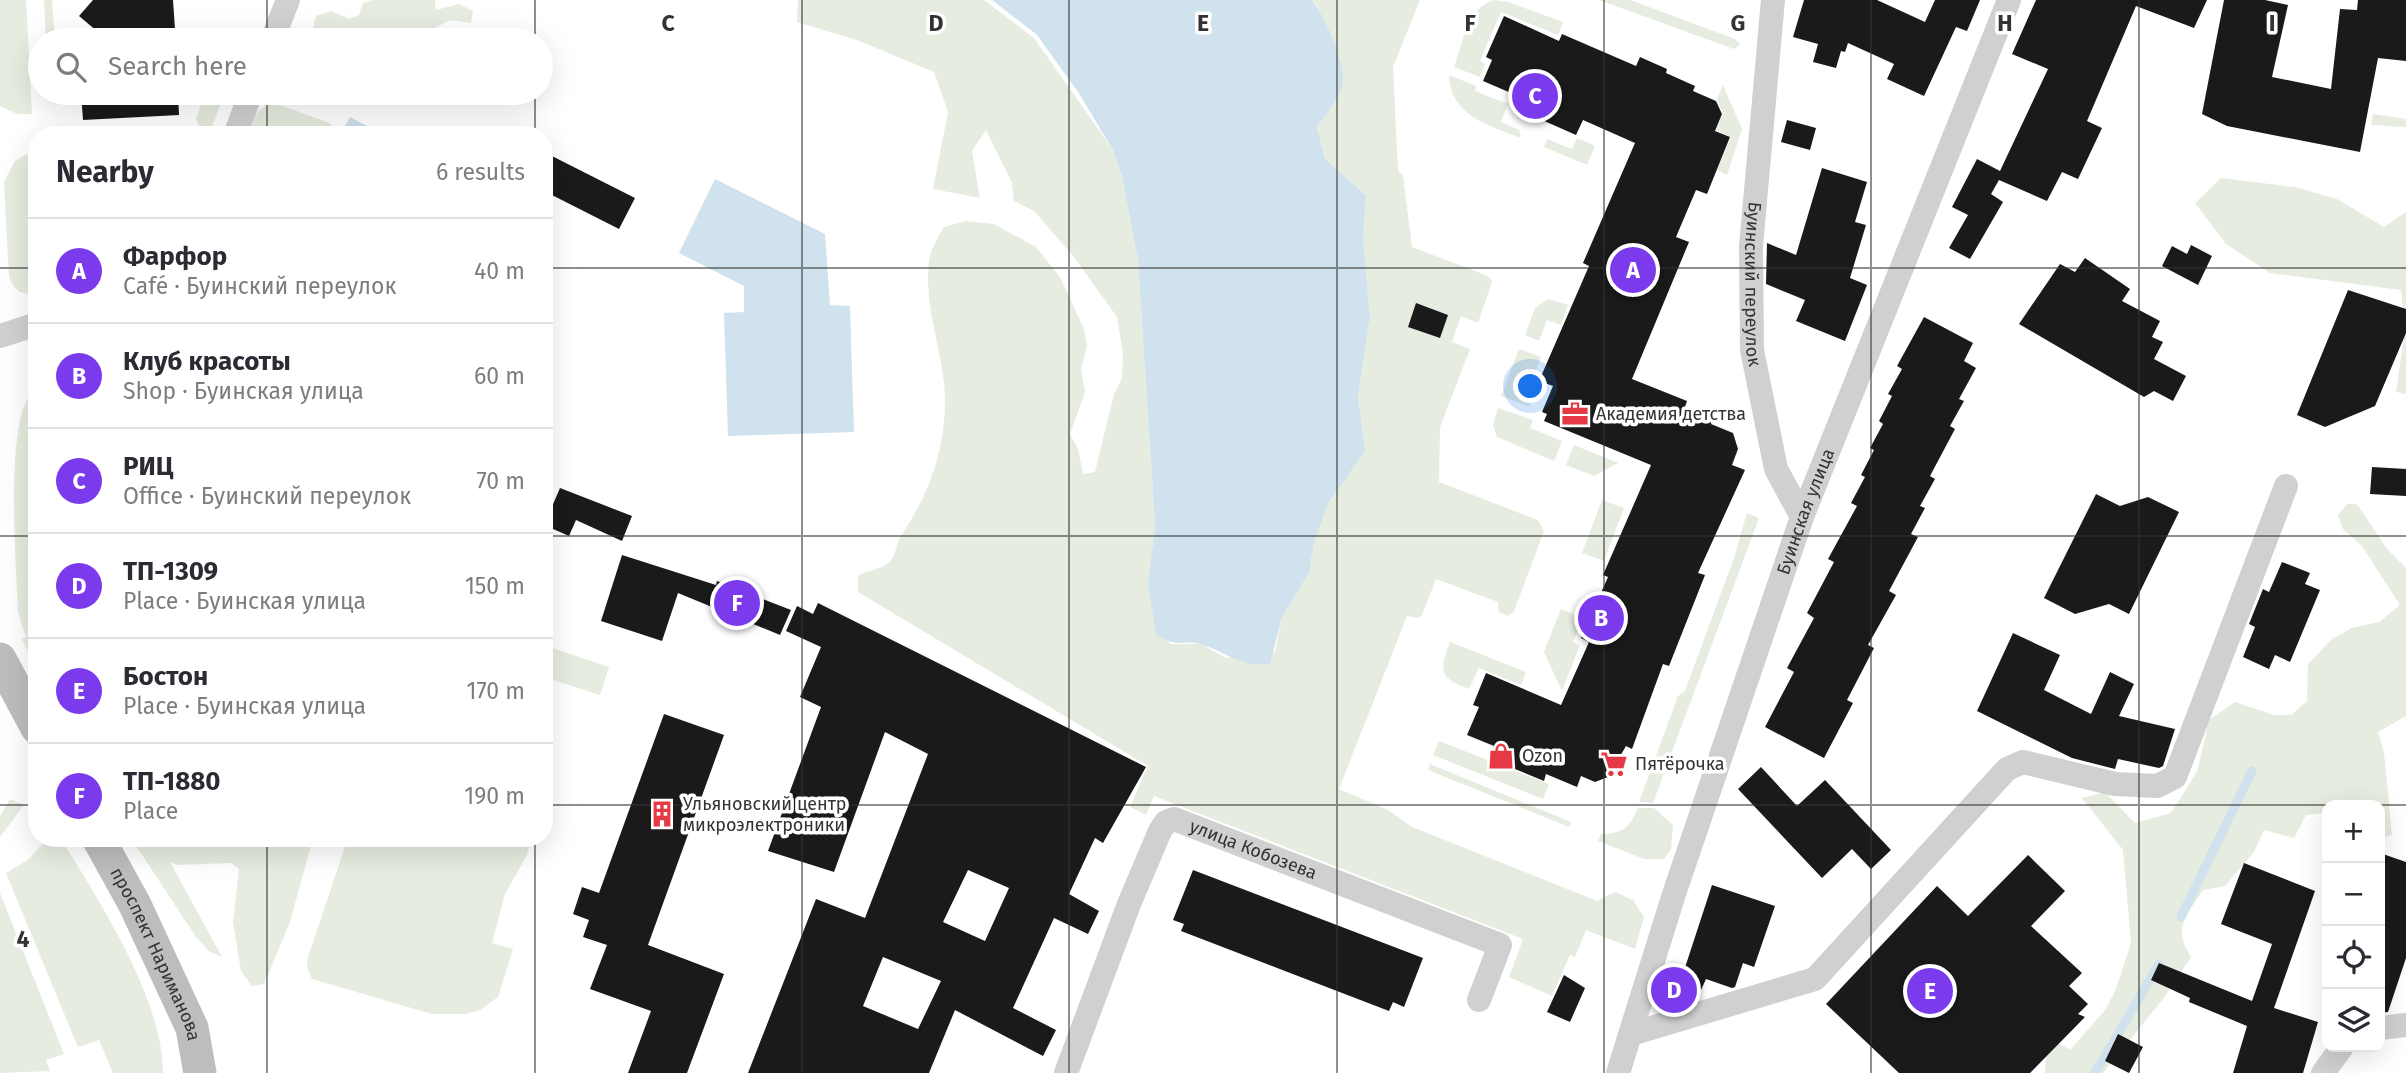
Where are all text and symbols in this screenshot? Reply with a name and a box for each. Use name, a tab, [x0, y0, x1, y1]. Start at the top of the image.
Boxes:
text: C	[661, 9, 675, 37]
text: D	[929, 9, 944, 37]
text: E	[1197, 9, 1209, 37]
text: F	[1464, 9, 1476, 37]
text: G	[1731, 9, 1745, 37]
text: H	[1997, 9, 2013, 37]
text: I	[2269, 9, 2275, 37]
search box	[28, 28, 553, 105]
icon: search	[52, 48, 90, 86]
text: Search here	[108, 51, 247, 82]
pin: C	[1512, 70, 1558, 122]
text: Nearby	[56, 154, 154, 190]
text: 6 results	[436, 158, 525, 186]
street label: Буинский переулок	[1740, 201, 1766, 369]
text: Фарфор	[123, 241, 227, 272]
pin: A	[1610, 244, 1656, 296]
text: A	[72, 257, 86, 285]
text: 40 m	[474, 257, 525, 285]
text: Café · Буинский переулок	[123, 272, 396, 300]
text: Клуб красоты	[123, 346, 291, 377]
text: B	[72, 362, 86, 390]
text: 60 m	[474, 362, 525, 390]
your location	[1513, 369, 1547, 403]
text: Shop · Буинская улица	[123, 377, 364, 405]
office icon: Академия детства	[1560, 399, 1590, 429]
place label: Академия детства	[1596, 403, 1746, 425]
street label: Буинская улица	[1772, 445, 1839, 578]
text: РИЦ	[123, 451, 174, 482]
text: C	[72, 467, 86, 495]
text: 70 m	[476, 467, 525, 495]
text: Office · Буинский переулок	[123, 482, 411, 510]
text: ТП-1309	[123, 556, 218, 587]
text: D	[72, 572, 86, 600]
text: 150 m	[465, 572, 525, 600]
pin: F	[714, 577, 760, 629]
text: Place · Буинская улица	[123, 587, 366, 615]
pin: B	[1578, 592, 1624, 644]
text: Бостон	[123, 661, 208, 692]
text: E	[73, 677, 85, 705]
text: 170 m	[466, 677, 525, 705]
text: Place · Буинская улица	[123, 692, 366, 720]
shop icon: Ozon	[1486, 741, 1516, 771]
place label: Ozon	[1522, 745, 1563, 767]
supermarket icon: Пятёрочка	[1599, 749, 1629, 779]
place label: Пятёрочка	[1635, 753, 1725, 775]
text: ТП-1880	[123, 766, 221, 797]
text: F	[73, 782, 85, 810]
text: 190 m	[464, 782, 525, 810]
place label: Ульяновский центр микроэлектроники	[683, 793, 847, 836]
text: Place	[123, 797, 178, 825]
building icon: Ульяновский центр микроэлектроники	[647, 799, 677, 829]
map controls	[2322, 800, 2385, 1052]
button: +	[2322, 800, 2385, 863]
street label: улица Кобозева	[1186, 815, 1320, 884]
button: −	[2322, 863, 2385, 926]
street label: проспект Нариманова	[105, 864, 205, 1042]
text: 4	[17, 925, 30, 953]
button: locate	[2322, 926, 2385, 989]
pin: D	[1651, 964, 1697, 1016]
pin: E	[1907, 965, 1953, 1017]
button: layers	[2322, 989, 2385, 1052]

